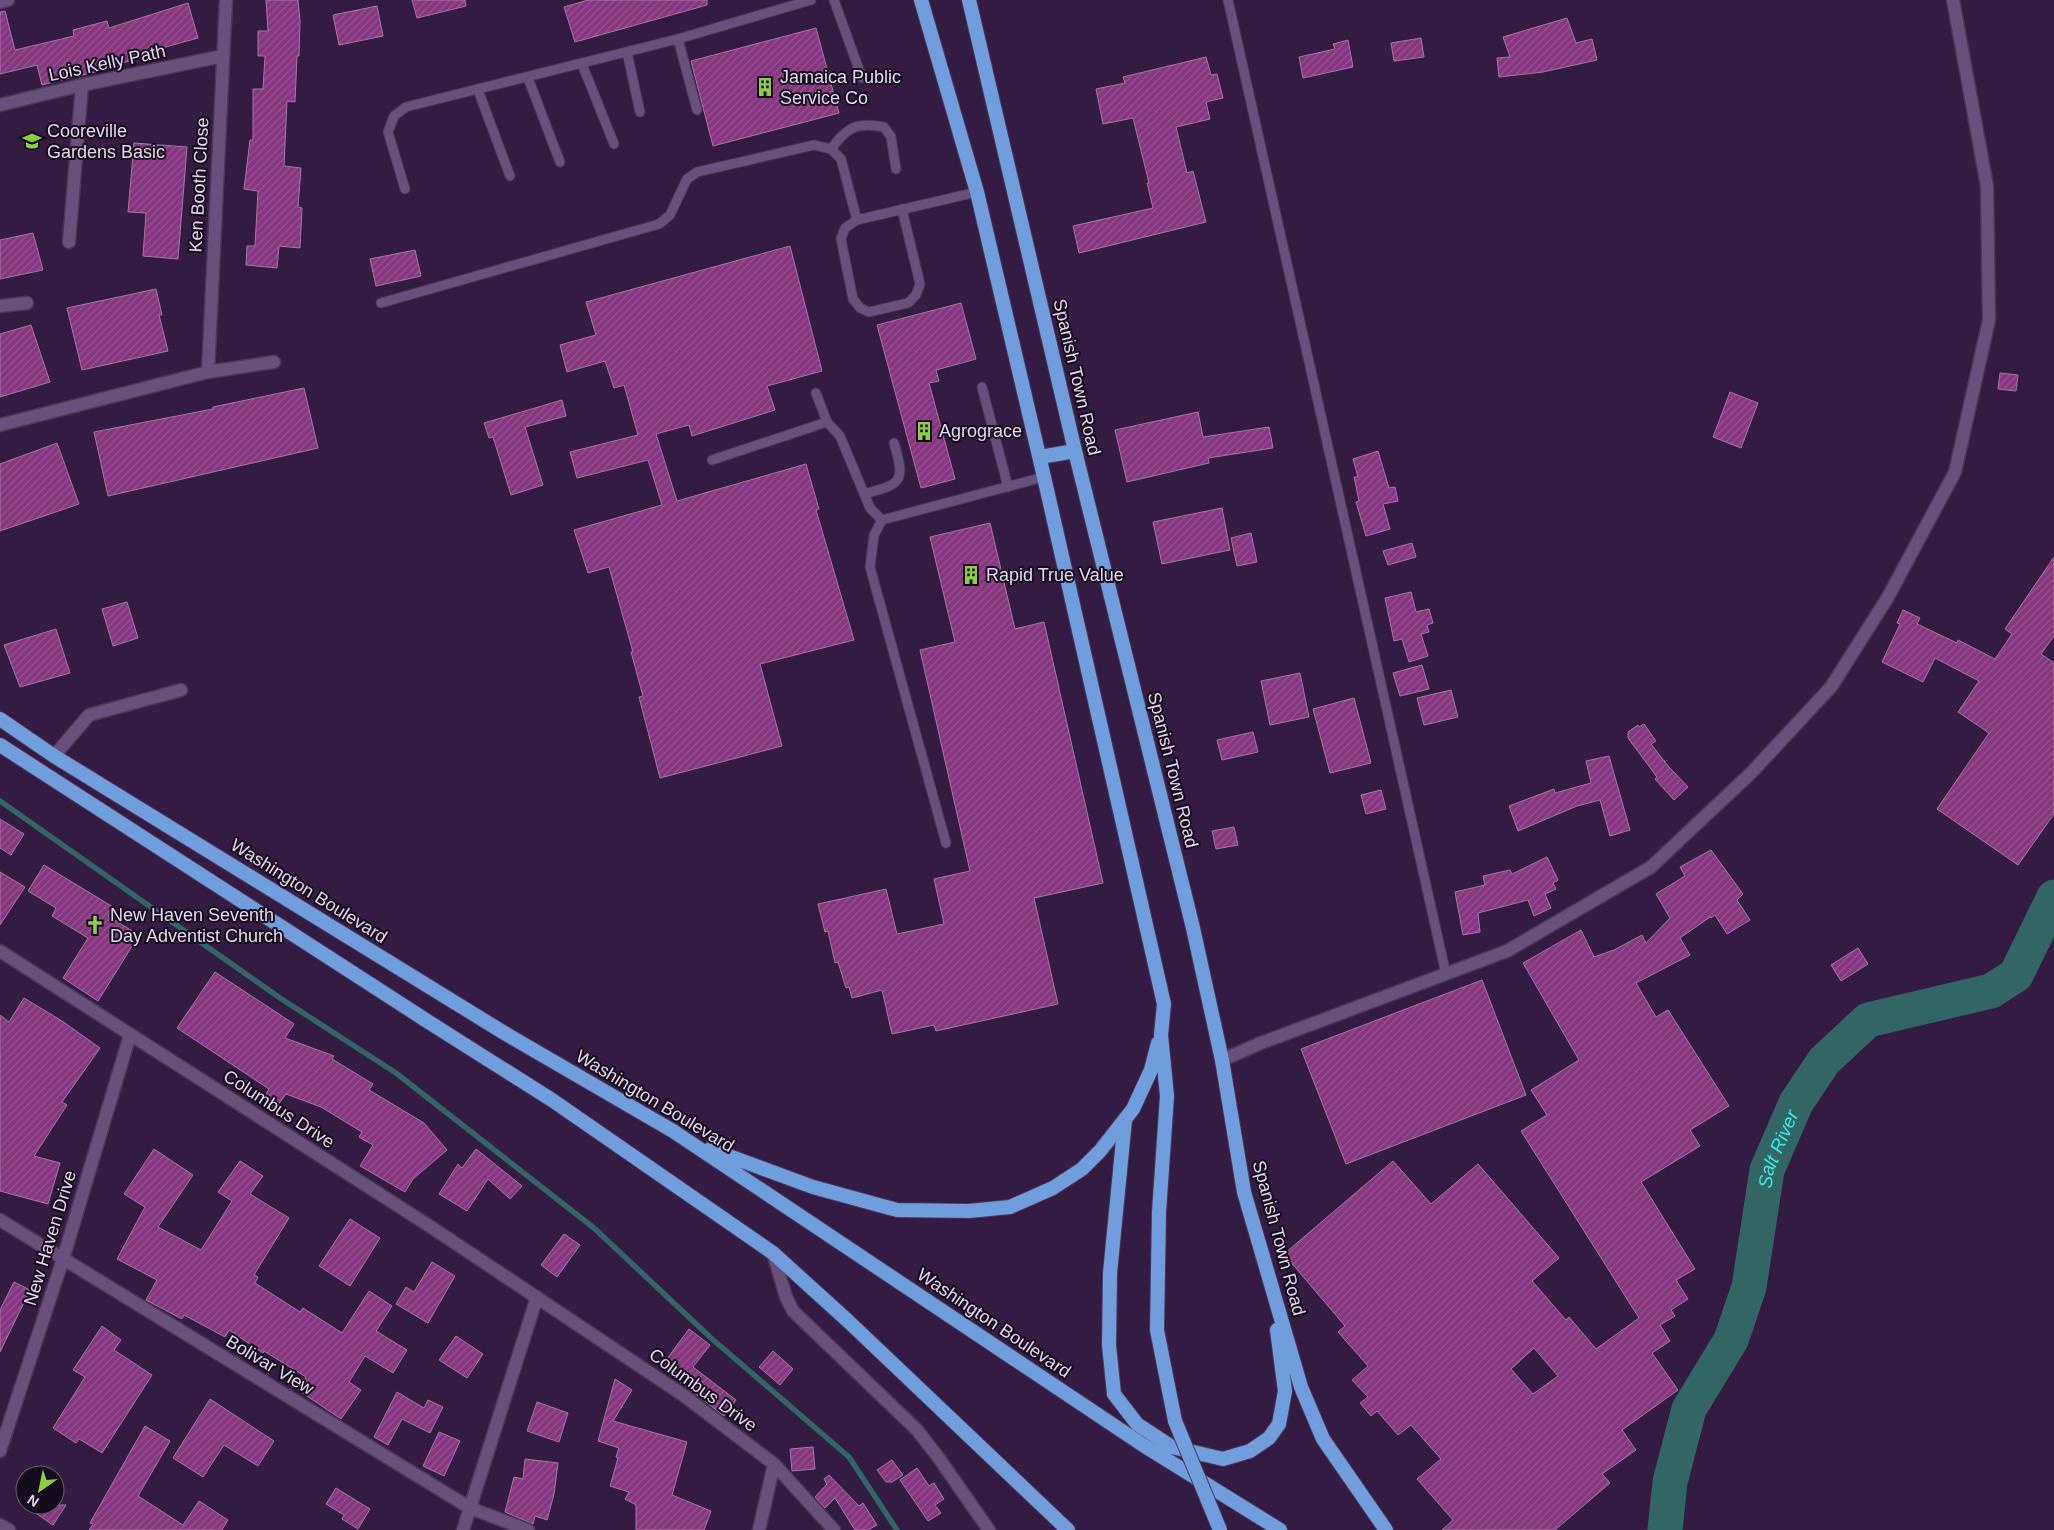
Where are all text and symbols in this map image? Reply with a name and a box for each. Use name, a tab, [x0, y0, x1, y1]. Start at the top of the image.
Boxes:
street label: Lois Kelly Path	[47, 41, 167, 85]
place label: Jamaica Public Service Co	[780, 67, 901, 108]
building icon: Jamaica Public Service Co	[754, 76, 776, 98]
street label: Ken Booth Close	[185, 117, 213, 253]
place label: Cooreville Gardens Basic	[47, 121, 165, 162]
school or university icon: Cooreville Gardens Basic	[21, 130, 43, 152]
street label: Spanish Town Road	[1049, 297, 1105, 457]
building icon: Agrograce	[913, 420, 935, 442]
place label: Agrograce	[939, 421, 1022, 441]
building icon: Rapid True Value	[960, 564, 982, 586]
place label: Rapid True Value	[986, 565, 1124, 585]
street label: Spanish Town Road	[1144, 690, 1202, 850]
street label: Washington Boulevard	[227, 835, 391, 947]
place label: New Haven Seventh Day Adventist Church	[110, 905, 283, 946]
church icon: New Haven Seventh Day Adventist Church	[84, 914, 106, 936]
street label: Washington Boulevard	[573, 1046, 737, 1156]
street label: Columbus Drive	[220, 1066, 338, 1152]
water label: Salt River	[1754, 1106, 1803, 1190]
street label: Spanish Town Road	[1249, 1158, 1309, 1318]
street label: New Haven Drive	[20, 1168, 80, 1308]
street label: Washington Boulevard	[914, 1264, 1074, 1382]
street label: Bolivar View	[223, 1331, 318, 1400]
street label: Columbus Drive	[645, 1344, 761, 1436]
north arrow	[15, 1465, 65, 1515]
text: N	[24, 1491, 42, 1510]

